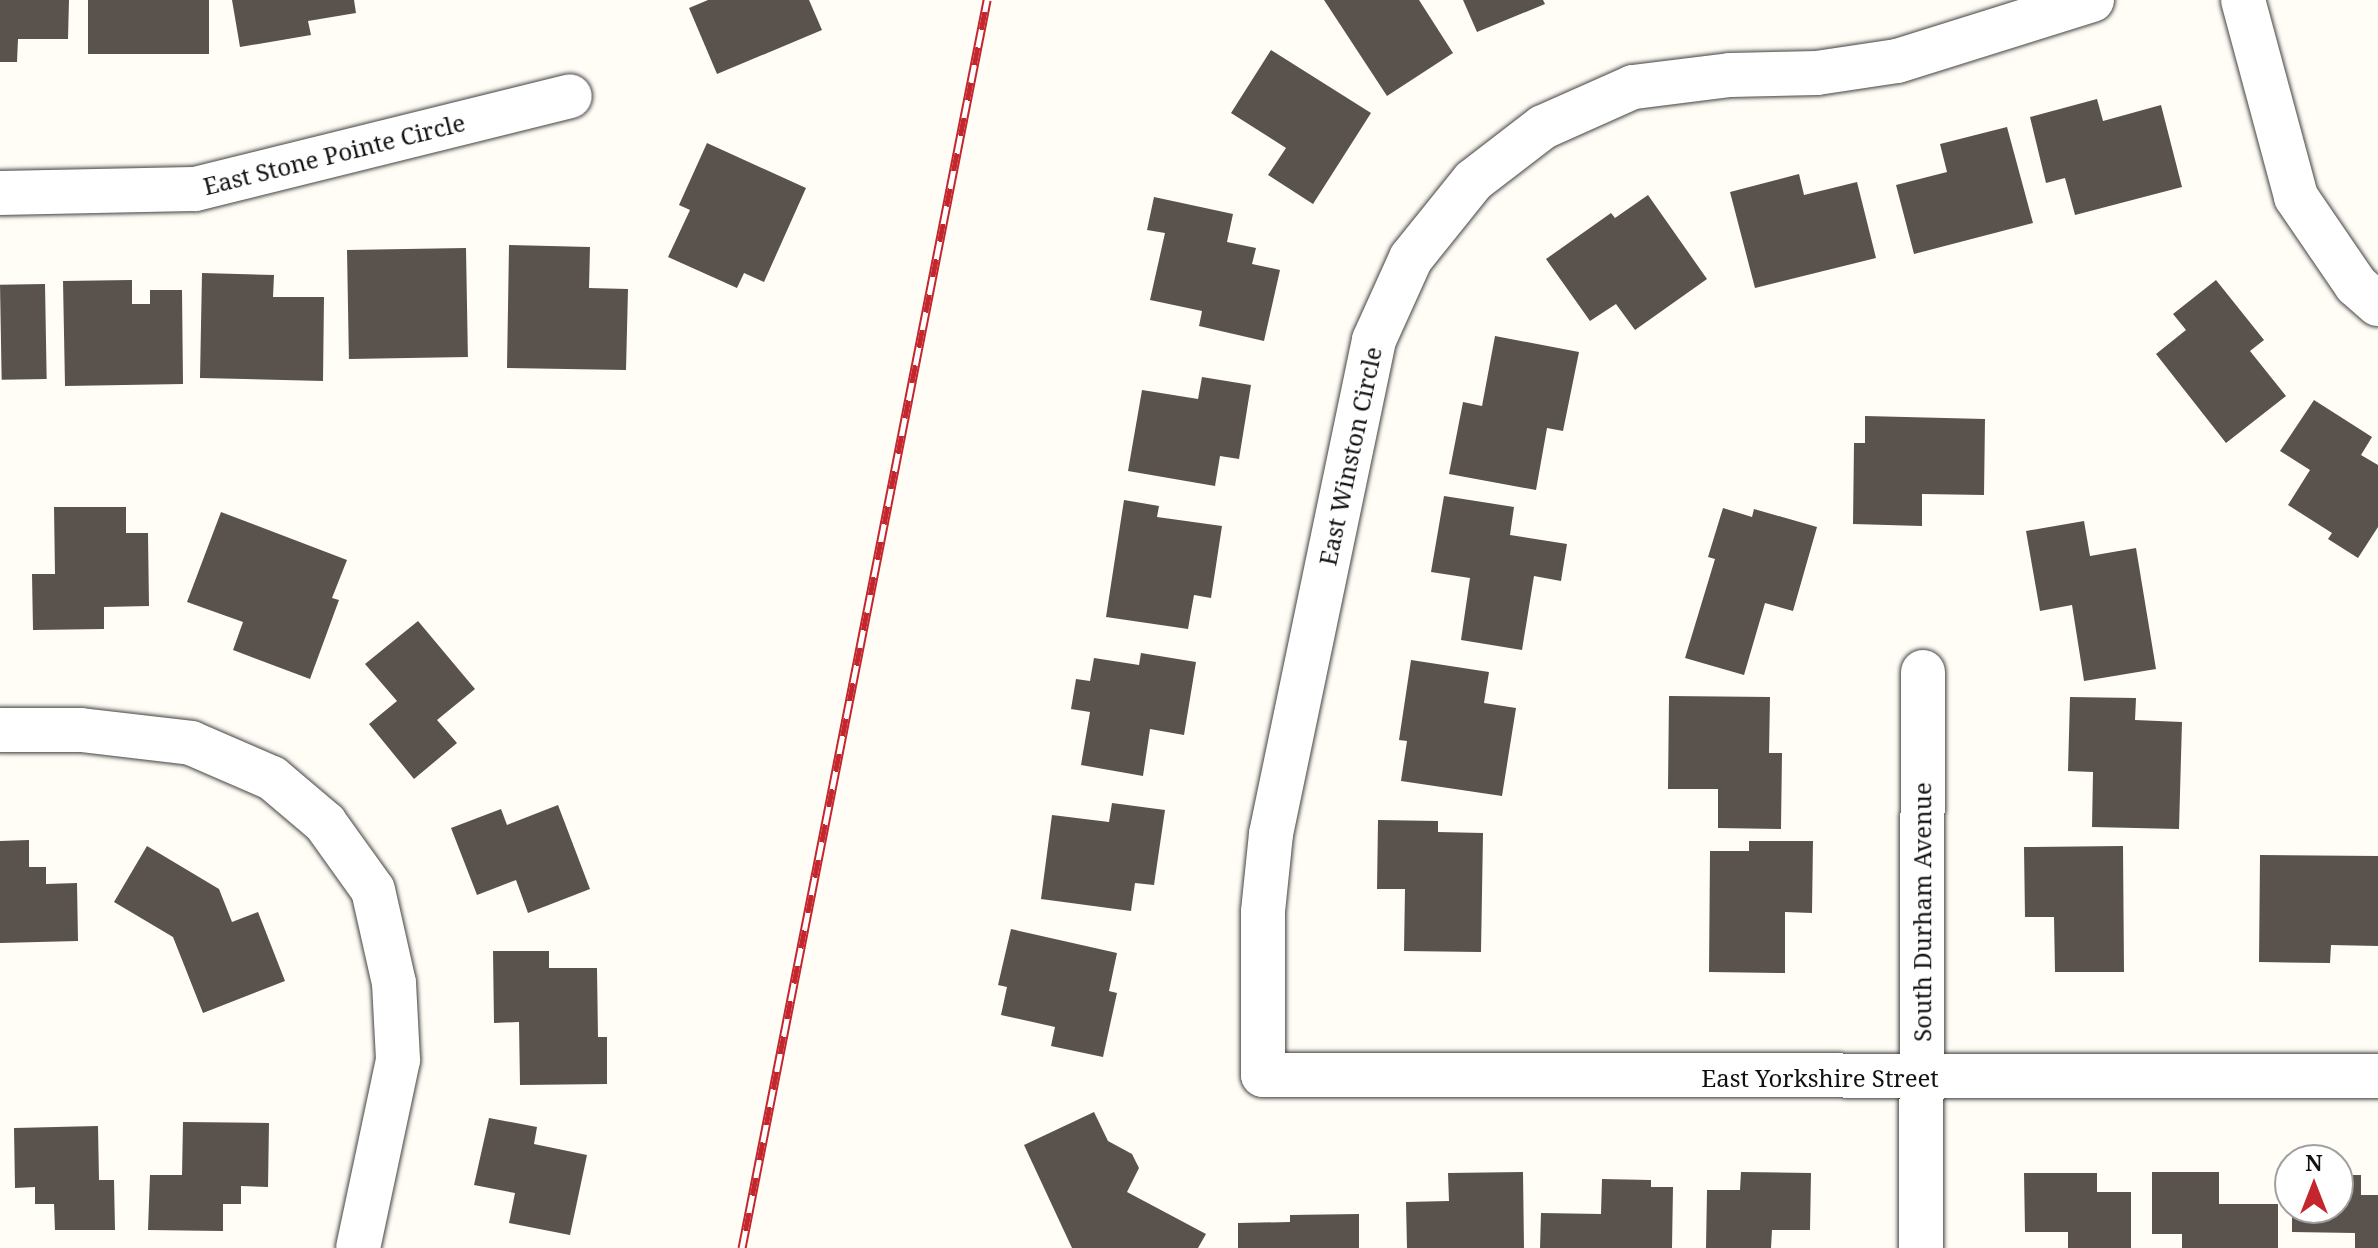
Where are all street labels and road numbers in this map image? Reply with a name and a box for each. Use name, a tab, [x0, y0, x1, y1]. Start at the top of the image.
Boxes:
street label: East Stone Pointe Circle	[200, 108, 468, 200]
street label: East Winston Circle	[1313, 344, 1387, 568]
street label: South Durham Avenue	[1908, 782, 1936, 1042]
street label: East Yorkshire Street	[1701, 1064, 1939, 1092]

